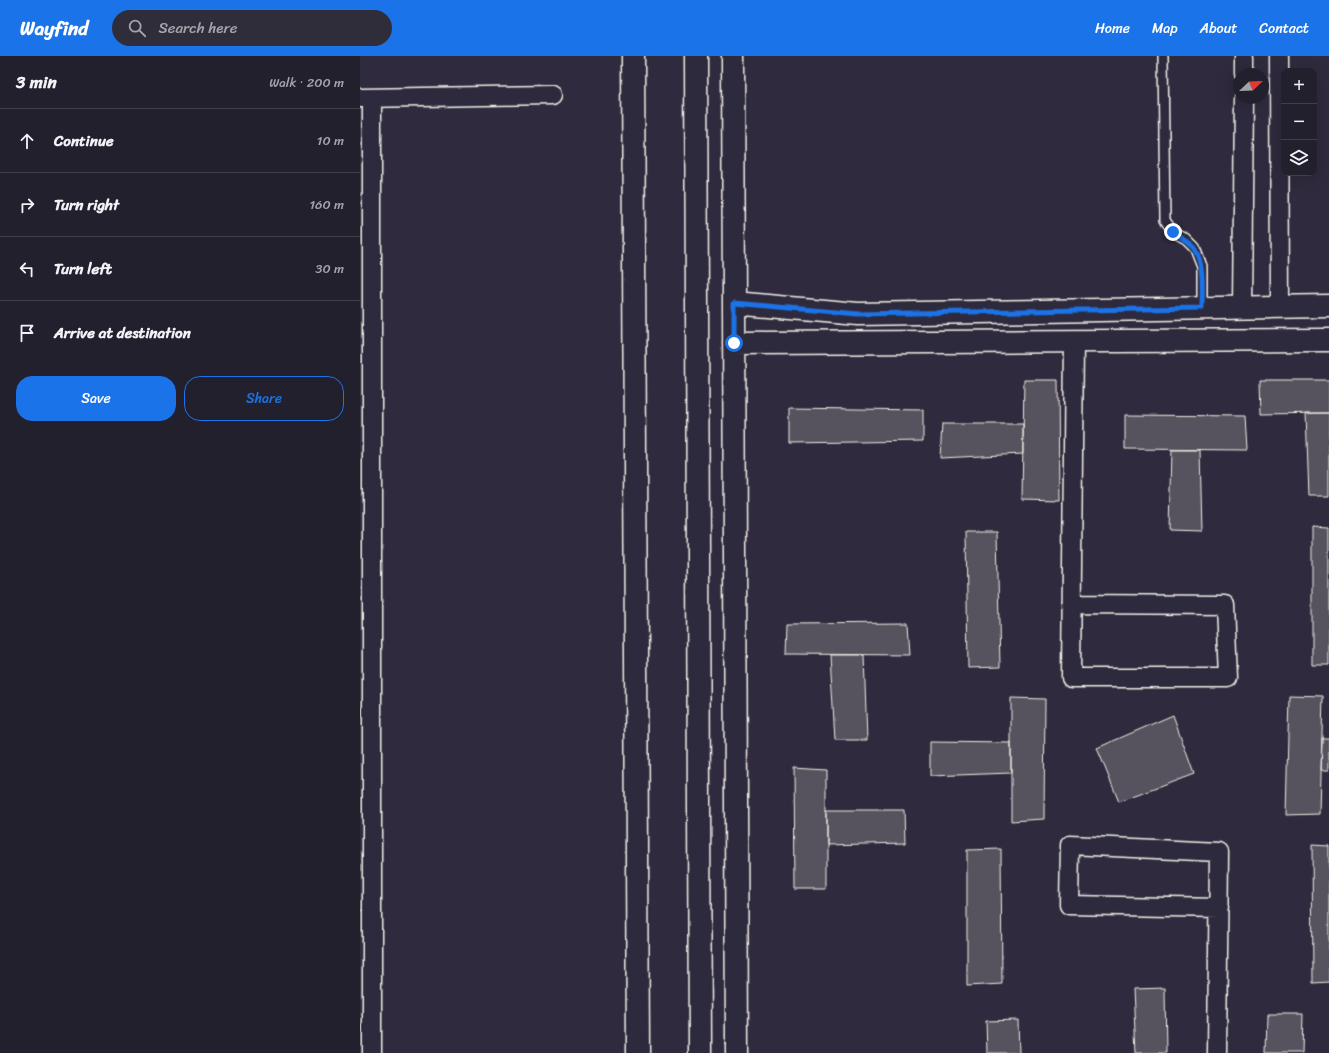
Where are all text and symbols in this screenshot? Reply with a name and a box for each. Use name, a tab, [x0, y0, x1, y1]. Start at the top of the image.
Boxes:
search box	[112, 10, 392, 46]
text: Wayfind	[20, 12, 88, 45]
text: Search here	[158, 15, 237, 41]
text: Home	[1095, 16, 1130, 41]
text: Map	[1152, 16, 1178, 41]
text: About	[1200, 16, 1237, 41]
text: Contact	[1259, 16, 1309, 41]
icon: search	[126, 17, 148, 39]
text: 3 min	[16, 67, 57, 97]
north arrow	[1233, 68, 1269, 104]
map controls	[1281, 68, 1317, 176]
button: +	[1281, 68, 1317, 104]
text: Walk · 200 m	[269, 71, 344, 94]
button: −	[1281, 104, 1317, 140]
text: Continue	[54, 128, 114, 154]
text: 10 m	[317, 129, 344, 152]
icon: ahead	[16, 130, 38, 152]
button: layers	[1281, 140, 1317, 176]
text: Turn right	[54, 192, 119, 218]
text: 160 m	[309, 193, 344, 216]
icon: right	[16, 194, 38, 216]
route end	[1164, 223, 1182, 241]
text: Turn left	[54, 256, 112, 282]
text: 30 m	[315, 257, 344, 280]
icon: left	[16, 258, 38, 280]
text: Arrive at destination	[54, 320, 191, 346]
icon: arrive	[16, 322, 38, 344]
route start	[725, 334, 743, 352]
button: Save	[16, 376, 176, 421]
button: Share	[184, 376, 344, 421]

